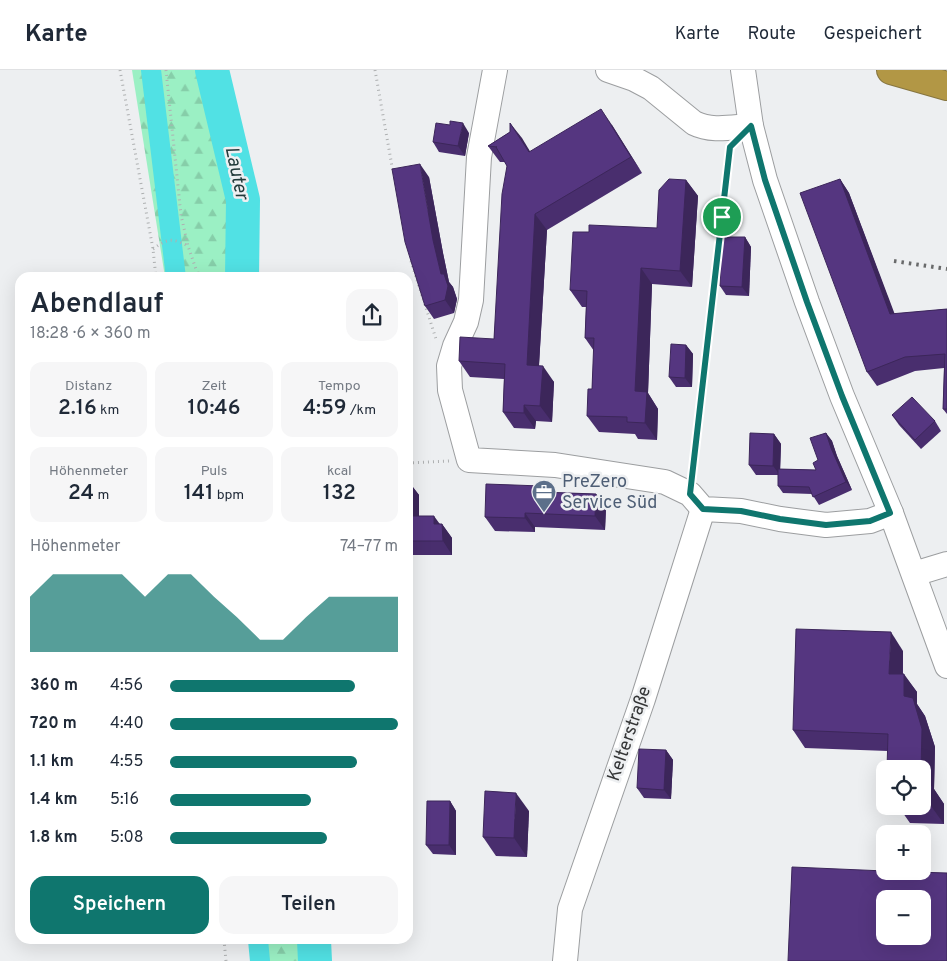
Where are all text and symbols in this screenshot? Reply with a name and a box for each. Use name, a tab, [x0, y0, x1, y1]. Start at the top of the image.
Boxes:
text: Karte	[25, 20, 88, 50]
text: Karte	[675, 23, 720, 46]
text: Route	[748, 23, 796, 46]
text: Gespeichert	[824, 23, 922, 46]
water label: Lauter	[219, 144, 254, 204]
pin	[701, 196, 743, 238]
icon: arrive	[708, 203, 736, 231]
text: Abendlauf	[30, 287, 163, 323]
button: share	[346, 289, 398, 341]
text: 18:28 · 6 × 360 m	[30, 324, 151, 344]
text: Distanz	[65, 378, 112, 395]
text: Zeit	[201, 378, 227, 395]
text: Tempo	[318, 378, 361, 395]
text: 2.16	[58, 395, 97, 422]
text: 10:46	[187, 395, 241, 422]
text: 4:59	[303, 395, 347, 422]
text: km	[97, 402, 119, 419]
text: /km	[347, 402, 376, 419]
text: Höhenmeter	[49, 463, 128, 480]
text: Puls	[201, 463, 227, 480]
text: kcal	[327, 463, 352, 480]
place label: PreZero Service Süd	[562, 471, 657, 515]
office icon: PreZero Service Süd	[531, 479, 557, 513]
text: 24	[68, 480, 94, 507]
text: 141	[184, 480, 213, 507]
text: 132	[323, 480, 356, 507]
text: m	[94, 487, 109, 504]
text: bpm	[213, 487, 244, 504]
text: Höhenmeter	[30, 537, 120, 557]
text: 74–77 m	[340, 537, 398, 557]
text: 360 m	[30, 676, 78, 696]
text: 4:56	[110, 676, 143, 696]
street label: Kelterstraße	[603, 683, 657, 785]
text: 720 m	[30, 714, 77, 734]
text: 4:40	[110, 714, 144, 734]
text: 1.1 km	[30, 752, 74, 772]
text: 4:55	[110, 752, 143, 772]
map controls	[876, 760, 931, 945]
button: locate	[876, 760, 931, 815]
text: 1.4 km	[30, 790, 78, 810]
text: 5:16	[110, 790, 139, 810]
button: +	[876, 825, 931, 880]
text: 1.8 km	[30, 828, 77, 848]
text: 5:08	[110, 828, 144, 848]
button: Speichern	[30, 876, 209, 934]
button: Teilen	[219, 876, 398, 934]
button: −	[876, 890, 931, 945]

